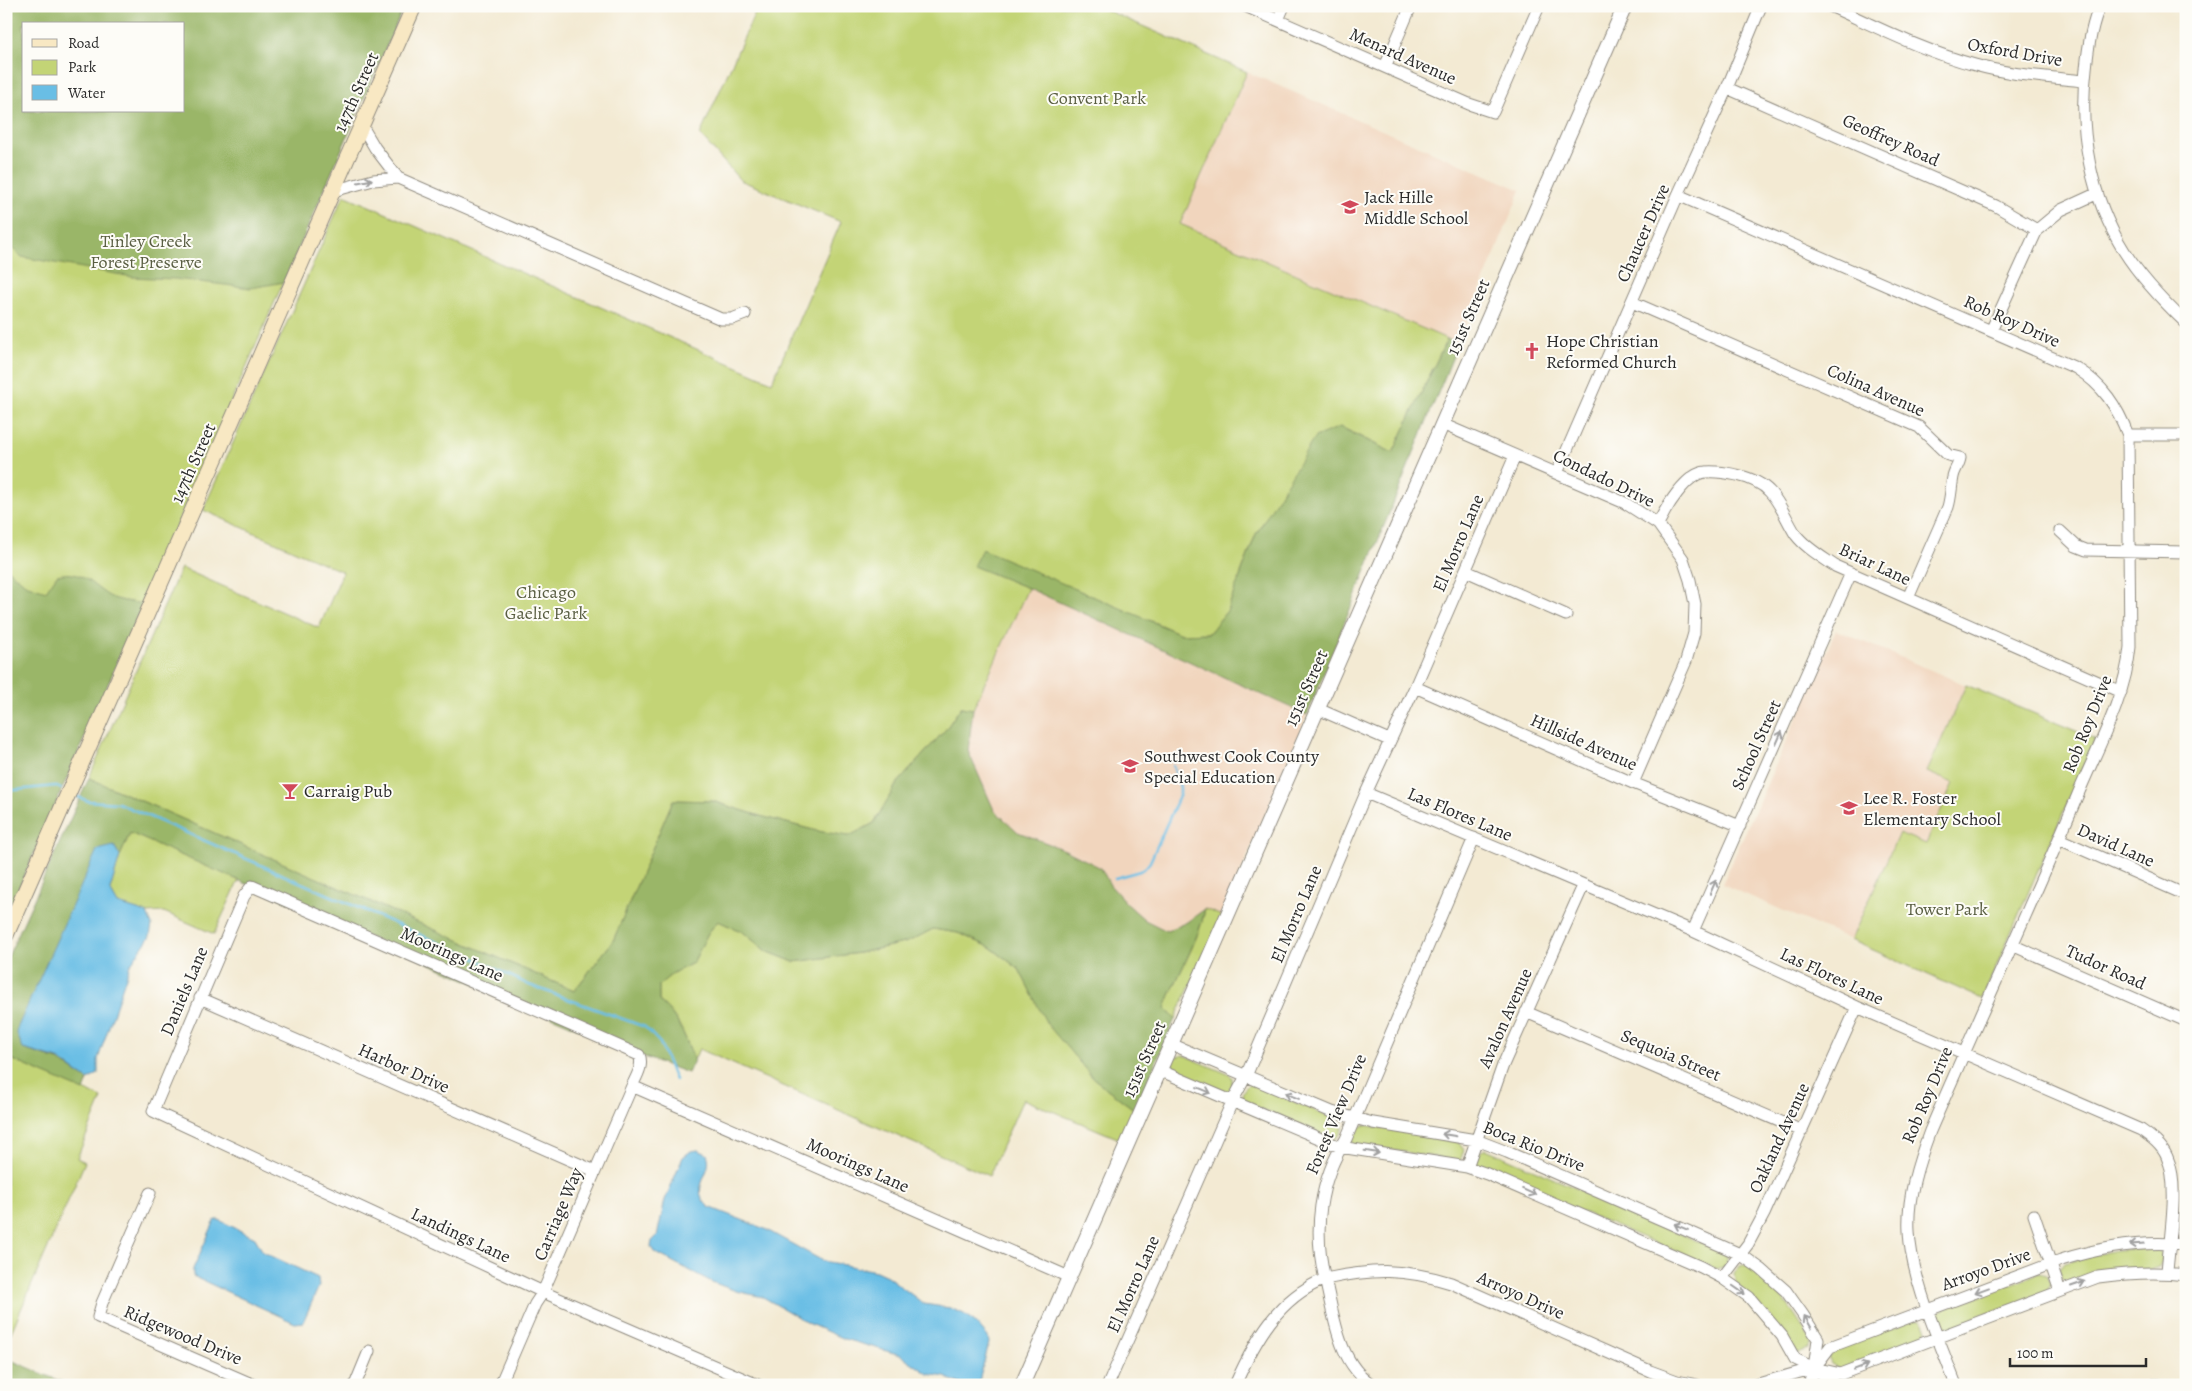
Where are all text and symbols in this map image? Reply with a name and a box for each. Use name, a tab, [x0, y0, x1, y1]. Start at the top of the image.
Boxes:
legend	[22, 22, 185, 112]
street label: Menard Avenue	[1346, 22, 1460, 90]
street label: Oxford Drive	[1966, 32, 2064, 72]
text: Road	[68, 33, 100, 53]
street label: 147th Street	[328, 48, 384, 136]
text: Park	[68, 57, 97, 77]
text: Water	[67, 83, 105, 103]
park label: Convent Park	[1048, 86, 1146, 110]
street label: Geoffrey Road	[1839, 108, 1944, 172]
one-way arrow	[357, 176, 373, 186]
street label: Chaucer Drive	[1611, 180, 1675, 286]
place label: Jack Hille Middle School	[1364, 185, 1469, 230]
school or university icon: Jack Hille Middle School	[1340, 197, 1360, 217]
park label: Tinley Creek Forest Preserve	[90, 229, 202, 274]
street label: 151st Street	[1441, 275, 1495, 359]
street label: Rob Roy Drive	[1960, 289, 2064, 353]
place label: Hope Christian Reformed Church	[1546, 329, 1677, 374]
church icon: Hope Christian Reformed Church	[1522, 341, 1542, 361]
street label: Colina Avenue	[1823, 358, 1929, 422]
street label: 147th Street	[165, 419, 221, 507]
street label: Condado Drive	[1549, 443, 1659, 513]
street label: El Morro Lane	[1427, 490, 1489, 596]
street label: Briar Lane	[1835, 537, 1915, 591]
park label: Chicago Gaelic Park	[505, 580, 587, 625]
street label: 151st Street	[1279, 646, 1333, 730]
street label: Rob Roy Drive	[2057, 672, 2117, 776]
street label: School Street	[1725, 696, 1787, 794]
street label: Hillside Avenue	[1527, 708, 1641, 776]
one-way arrow	[1774, 731, 1784, 746]
place label: Southwest Cook County Special Education	[1144, 744, 1320, 789]
school or university icon: Southwest Cook County Special Education	[1120, 756, 1140, 776]
place label: Carraig Pub	[304, 779, 392, 803]
bar icon: Carraig Pub	[280, 781, 300, 801]
street label: Las Flores Lane	[1404, 781, 1516, 847]
place label: Lee R. Foster Elementary School	[1863, 786, 2001, 831]
school or university icon: Lee R. Foster Elementary School	[1839, 798, 1859, 818]
street label: David Lane	[2073, 817, 2159, 873]
street label: El Morro Lane	[1265, 861, 1327, 967]
one-way arrow	[1708, 880, 1718, 895]
park label: Tower Park	[1906, 897, 1988, 921]
street label: Moorings Lane	[397, 921, 507, 987]
street label: Tudor Road	[2062, 939, 2150, 996]
street label: Las Flores Lane	[1776, 941, 1888, 1011]
street label: Daniels Lane	[154, 943, 214, 1039]
street label: Avalon Avenue	[1472, 964, 1538, 1073]
street label: 151st Street	[1117, 1017, 1171, 1101]
street label: Sequoia Street	[1617, 1023, 1725, 1087]
street label: Harbor Drive	[355, 1037, 453, 1099]
street label: Rob Roy Drive	[1896, 1043, 1958, 1147]
street label: Forest View Drive	[1300, 1050, 1372, 1178]
street label: Oakland Avenue	[1743, 1079, 1815, 1197]
one-way arrow	[1196, 1085, 1211, 1095]
one-way arrow	[1285, 1091, 1300, 1101]
street label: Boca Rio Drive	[1480, 1115, 1588, 1177]
one-way arrow	[1441, 1129, 1457, 1139]
street label: Moorings Lane	[803, 1132, 913, 1198]
one-way arrow	[1364, 1148, 1380, 1158]
street label: Carriage Way	[528, 1163, 589, 1264]
one-way arrow	[1521, 1187, 1536, 1197]
street label: Landings Lane	[407, 1201, 515, 1269]
one-way arrow	[1674, 1221, 1689, 1231]
street label: El Morro Lane	[1101, 1232, 1165, 1336]
one-way arrow	[2129, 1239, 2145, 1248]
street label: Arroyo Drive	[1937, 1242, 2034, 1297]
street label: Arroyo Drive	[1473, 1265, 1568, 1325]
one-way arrow	[2070, 1279, 2086, 1288]
one-way arrow	[1732, 1285, 1746, 1295]
one-way arrow	[1975, 1286, 1990, 1295]
street label: Ridgewood Drive	[120, 1299, 246, 1371]
one-way arrow	[1802, 1316, 1812, 1330]
scale bar	[2010, 1336, 2146, 1368]
text: 100 m	[2017, 1343, 2054, 1363]
one-way arrow	[1853, 1361, 1868, 1371]

